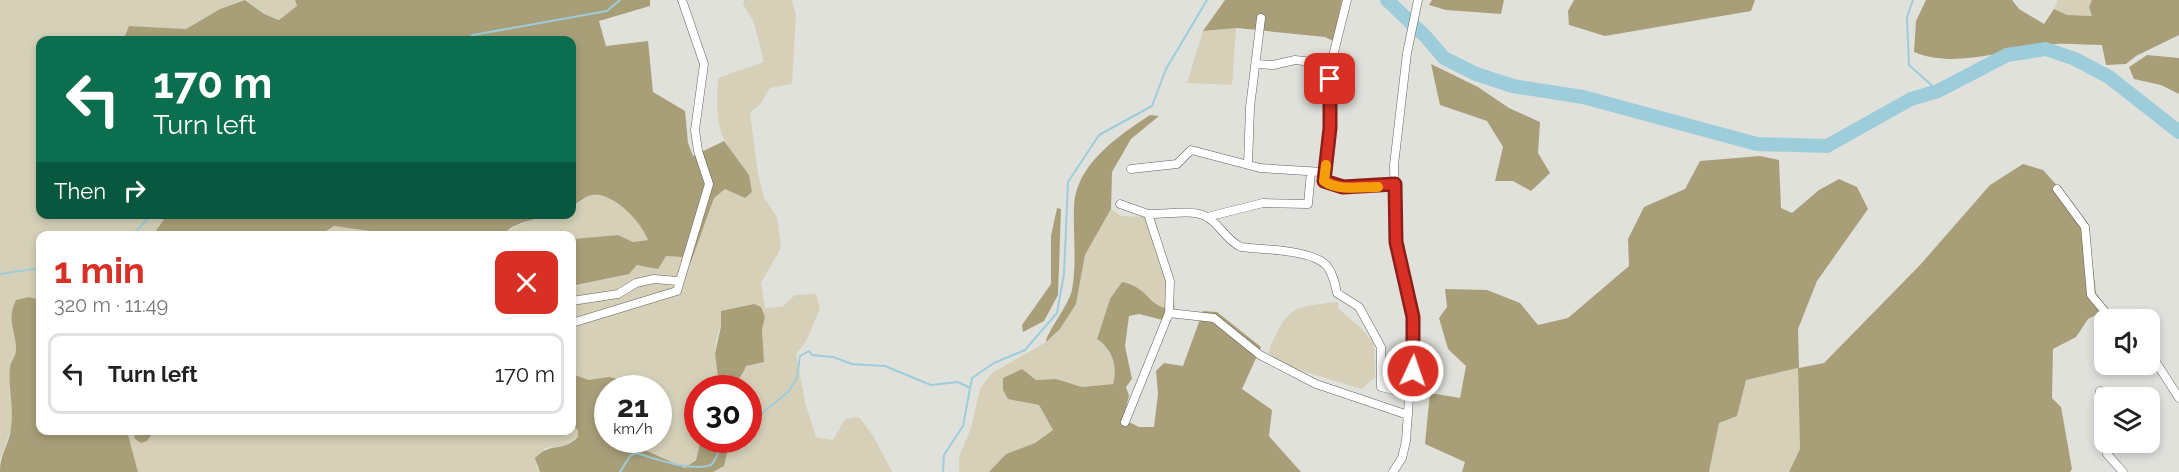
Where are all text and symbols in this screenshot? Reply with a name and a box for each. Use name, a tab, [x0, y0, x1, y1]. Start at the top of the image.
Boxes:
pin	[1304, 53, 1355, 104]
text: 170 m	[153, 59, 272, 108]
icon: left	[54, 60, 132, 138]
icon: arrive	[1313, 62, 1346, 95]
text: Turn left	[153, 109, 256, 140]
icon: right	[118, 174, 151, 207]
text: Then	[54, 178, 106, 204]
text: 1 min	[54, 249, 145, 291]
button: close	[495, 251, 558, 314]
text: 320 m · 11:49	[54, 293, 168, 317]
map controls	[2094, 309, 2160, 453]
button: sound	[2094, 309, 2160, 375]
position arrow	[1381, 339, 1445, 403]
icon: left	[57, 357, 90, 390]
text: Turn left	[108, 361, 198, 387]
text: 170 m	[495, 361, 555, 387]
speed limit sign: 30	[684, 375, 762, 453]
button: layers	[2094, 387, 2160, 453]
text: 21	[617, 389, 649, 424]
text: km/h	[613, 420, 653, 438]

